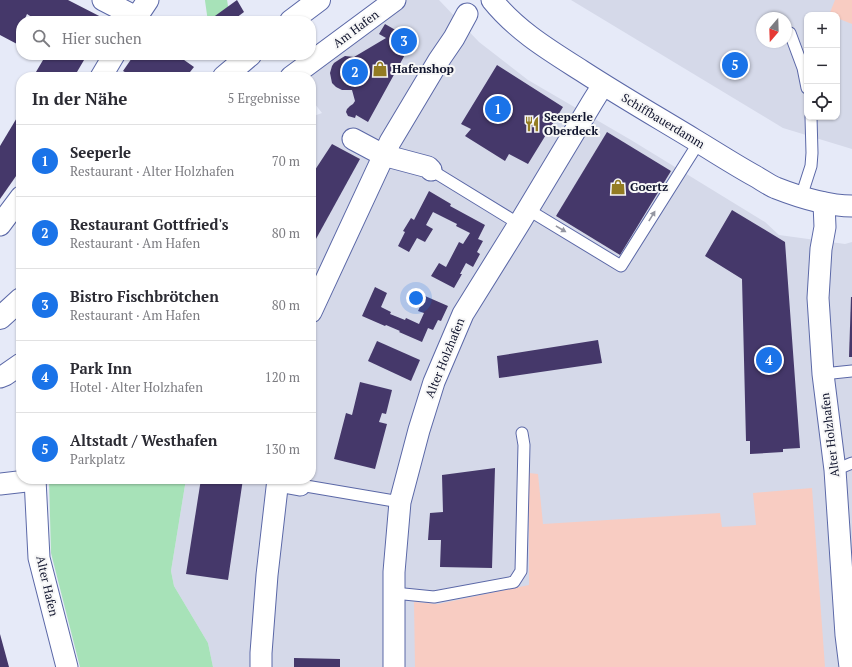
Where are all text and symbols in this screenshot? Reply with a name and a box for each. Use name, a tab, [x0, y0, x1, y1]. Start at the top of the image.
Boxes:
street label: Am Hafen	[330, 7, 382, 51]
north arrow	[756, 12, 792, 48]
map controls	[804, 12, 840, 120]
button: +	[804, 12, 840, 48]
search box	[16, 16, 316, 60]
pin: 3	[391, 26, 417, 56]
icon: search	[30, 27, 52, 49]
text: Hier suchen	[62, 28, 142, 48]
button: −	[804, 48, 840, 84]
pin: 5	[722, 50, 748, 80]
pin: 2	[342, 57, 368, 87]
shop icon: Hafenshop	[371, 60, 389, 78]
place label: Hafenshop	[392, 61, 454, 76]
button: locate	[804, 84, 840, 120]
text: In der Nähe	[32, 87, 127, 110]
text: 5 Ergebnisse	[227, 89, 300, 107]
street label: Schiffbauerdamm	[619, 90, 708, 152]
pin: 1	[485, 94, 511, 124]
place label: Seeperle Oberdeck	[544, 109, 598, 138]
restaurant icon: Seeperle Oberdeck	[523, 115, 541, 133]
text: Seeperle	[70, 142, 131, 162]
text: 1	[41, 152, 49, 170]
text: 70 m	[272, 152, 300, 170]
text: Restaurant · Alter Holzhafen	[70, 162, 234, 180]
shop icon: Goertz	[609, 178, 627, 196]
place label: Goertz	[630, 179, 668, 194]
one-way arrow	[649, 210, 656, 222]
text: Restaurant Gottfried's	[70, 214, 229, 234]
text: 2	[41, 224, 49, 242]
text: 80 m	[272, 224, 300, 242]
one-way arrow	[555, 226, 567, 233]
text: Restaurant · Am Hafen	[70, 234, 200, 252]
text: Bistro Fischbrötchen	[70, 286, 219, 306]
your location	[406, 288, 426, 308]
text: 3	[41, 296, 49, 314]
text: 80 m	[272, 296, 300, 314]
text: Restaurant · Am Hafen	[70, 306, 200, 324]
street label: Alter Holzhafen	[422, 316, 467, 400]
pin: 4	[756, 345, 782, 375]
text: Park Inn	[70, 358, 132, 378]
text: 4	[41, 368, 49, 386]
text: 120 m	[265, 368, 300, 386]
text: Hotel · Alter Holzhafen	[70, 378, 203, 396]
street label: Alter Holzhafen	[817, 392, 842, 478]
text: Altstadt / Westhafen	[70, 430, 217, 450]
text: 5	[41, 440, 49, 458]
text: 130 m	[265, 440, 300, 458]
text: Parkplatz	[70, 450, 125, 468]
street label: Alter Hafen	[33, 554, 62, 618]

